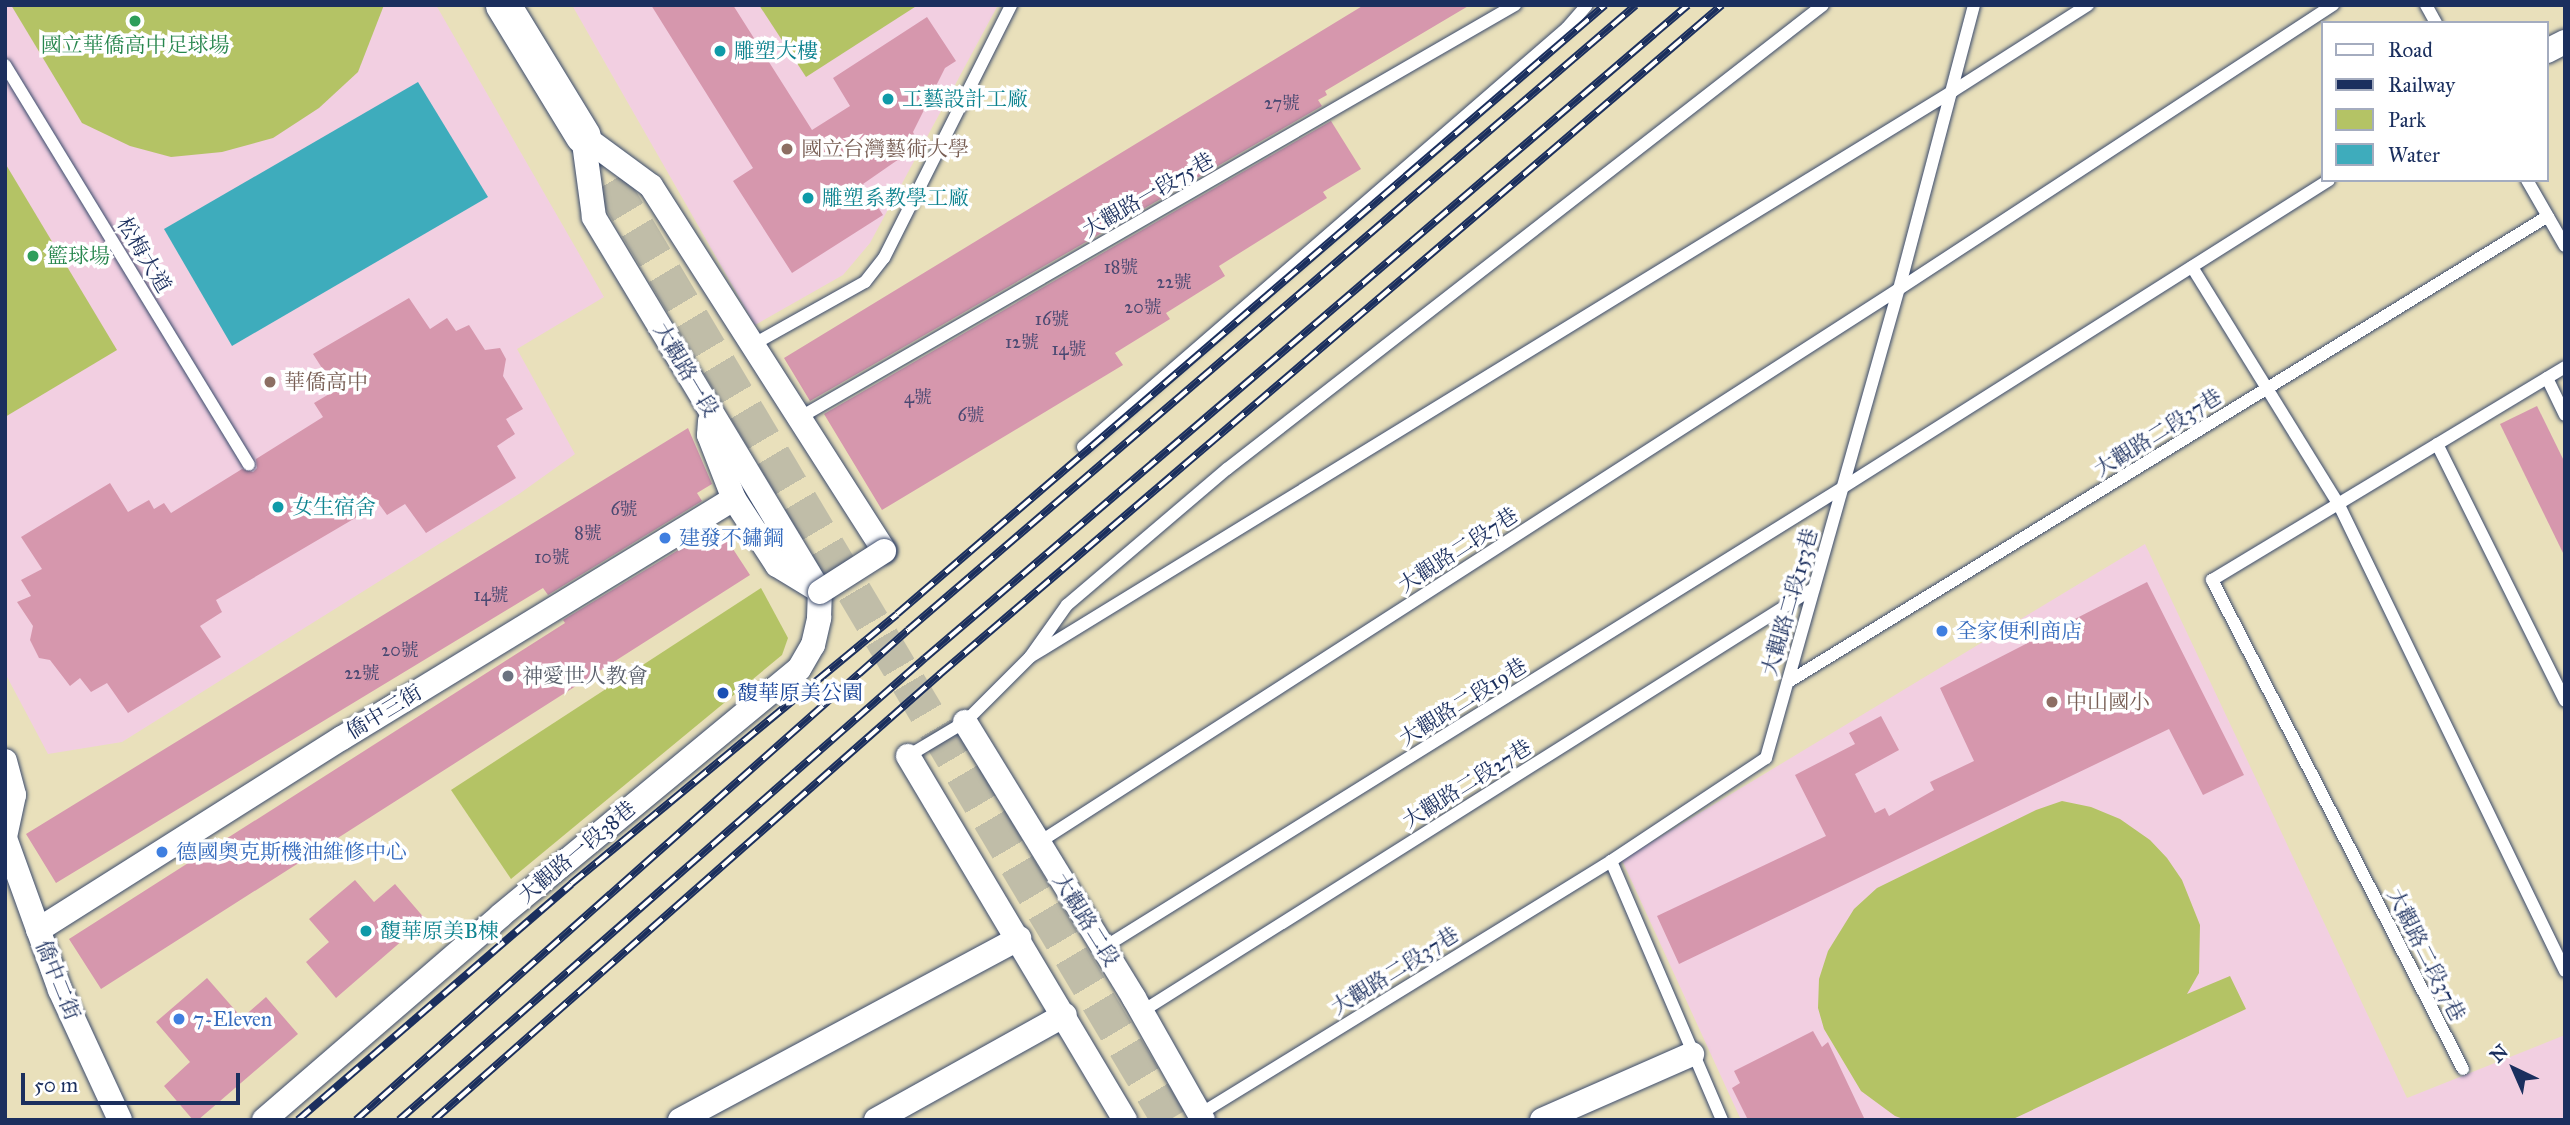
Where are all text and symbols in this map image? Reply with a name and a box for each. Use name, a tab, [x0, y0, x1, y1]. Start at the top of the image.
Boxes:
marker: 國立華僑高中足球場	[127, 13, 143, 29]
legend	[2322, 21, 2549, 182]
place label: 國立華僑高中足球場	[41, 32, 229, 58]
text: Road	[2388, 37, 2433, 63]
place label: 雕塑大樓	[734, 38, 818, 64]
marker: 雕塑大樓	[712, 43, 728, 59]
text: Railway	[2388, 72, 2455, 98]
place label: 工藝設計工廠	[902, 86, 1028, 112]
marker: 工藝設計工廠	[880, 91, 896, 107]
house number: 27號	[1264, 92, 1300, 114]
text: Park	[2388, 107, 2426, 133]
place label: 國立台灣藝術大學	[801, 136, 969, 162]
marker: 國立台灣藝術大學	[779, 141, 795, 157]
text: Water	[2388, 142, 2440, 168]
street label: 大觀路一段75巷	[1078, 147, 1218, 243]
place label: 雕塑系教學工廠	[822, 185, 969, 211]
marker: 雕塑系教學工廠	[800, 190, 816, 206]
street label: 松梅大道	[112, 213, 176, 297]
place label: 籃球場	[47, 243, 110, 269]
marker: 籃球場	[25, 248, 41, 264]
house number: 18號	[1104, 256, 1138, 278]
house number: 22號	[1156, 271, 1192, 293]
house number: 20號	[1124, 296, 1162, 318]
house number: 16號	[1035, 308, 1069, 330]
street label: 大觀路一段	[648, 319, 724, 421]
house number: 12號	[1005, 331, 1039, 353]
house number: 14號	[1051, 338, 1087, 360]
place label: 華僑高中	[284, 369, 368, 395]
marker: 華僑高中	[262, 374, 278, 390]
street label: 大觀路二段37巷	[2090, 384, 2226, 482]
house number: 4號	[904, 386, 932, 408]
house number: 6號	[957, 404, 985, 426]
place label: 女生宿舍	[292, 494, 376, 520]
house number: 6號	[610, 498, 638, 520]
marker: 女生宿舍	[270, 499, 286, 515]
street label: 大觀路二段7巷	[1394, 502, 1522, 598]
house number: 8號	[574, 522, 602, 544]
place label: 建發不鏽鋼	[679, 525, 784, 551]
street label: 大觀路二段153巷	[1757, 525, 1823, 679]
marker: 建發不鏽鋼	[657, 530, 673, 546]
house number: 10號	[534, 546, 570, 568]
house number: 14號	[473, 584, 509, 606]
place label: 全家便利商店	[1956, 618, 2082, 644]
marker: 全家便利商店	[1934, 623, 1950, 639]
house number: 20號	[381, 639, 419, 661]
street label: 大觀路二段19巷	[1395, 653, 1531, 751]
house number: 22號	[344, 662, 380, 684]
place label: 神愛世人教會	[522, 663, 648, 689]
marker: 神愛世人教會	[500, 668, 516, 684]
street label: 僑中三街	[342, 680, 426, 744]
place label: 馥華原美公園	[737, 680, 863, 706]
marker: 馥華原美公園	[715, 685, 731, 701]
place label: 中山國小	[2066, 689, 2150, 715]
marker: 中山國小	[2044, 694, 2060, 710]
street label: 大觀路二段27巷	[1398, 734, 1536, 834]
street label: 大觀路一段38巷	[513, 796, 641, 908]
place label: 德國奧克斯機油維修中心	[176, 839, 407, 865]
marker: 德國奧克斯機油維修中心	[154, 844, 170, 860]
street label: 大觀路二段	[1047, 869, 1125, 971]
street label: 大觀路二段37巷	[2382, 884, 2470, 1026]
place label: 馥華原美B棟	[380, 918, 499, 944]
street label: 大觀路二段37巷	[1327, 922, 1463, 1020]
marker: 馥華原美B棟	[358, 923, 374, 939]
street label: 僑中二街	[31, 936, 85, 1024]
place label: 7-Eleven	[193, 1006, 272, 1032]
marker: 7-Eleven	[171, 1011, 187, 1027]
north arrow	[2479, 1034, 2549, 1104]
text: N	[2485, 1040, 2513, 1067]
scale bar	[24, 1058, 243, 1102]
text: 50 m	[34, 1072, 78, 1098]

